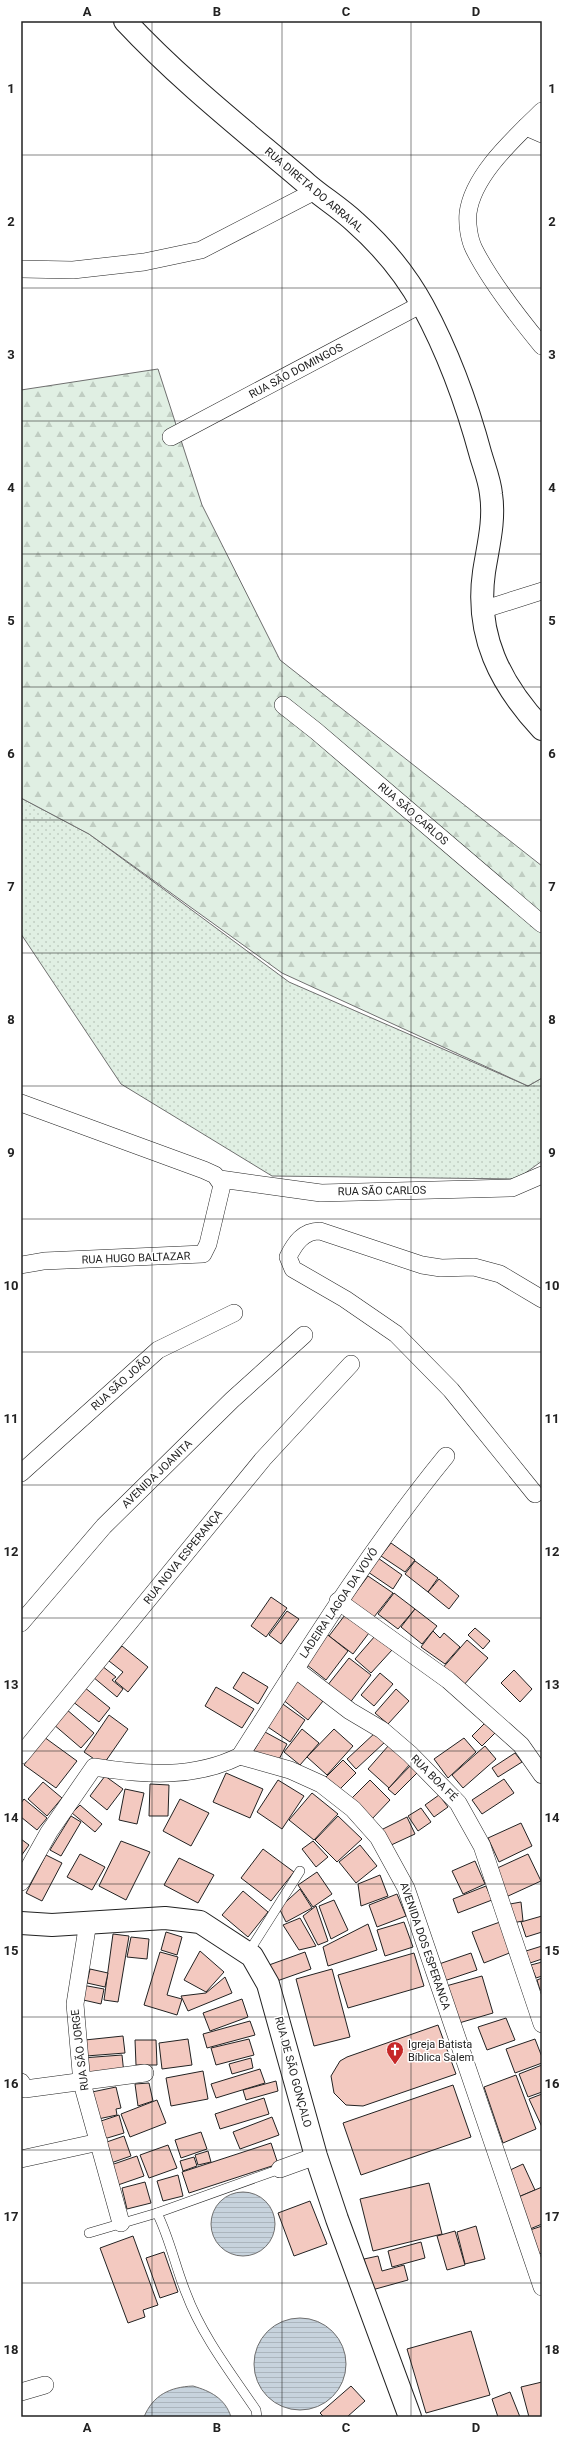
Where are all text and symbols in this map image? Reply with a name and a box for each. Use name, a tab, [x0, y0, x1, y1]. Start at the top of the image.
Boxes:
text: A	[83, 4, 92, 19]
text: B	[213, 4, 221, 19]
text: C	[342, 4, 351, 19]
text: D	[472, 4, 480, 19]
text: 1	[7, 81, 15, 96]
text: 1	[548, 81, 556, 96]
street label: RUA DIRETA DO ARRAIAL	[262, 145, 366, 235]
text: 2	[7, 214, 15, 229]
text: 2	[548, 214, 556, 229]
street label: RUA SÃO DOMINGOS	[247, 341, 346, 401]
text: 3	[7, 347, 15, 362]
text: 3	[548, 347, 556, 362]
text: 4	[7, 480, 15, 495]
text: 4	[548, 480, 556, 495]
text: 5	[7, 613, 15, 628]
text: 5	[548, 613, 556, 628]
text: 6	[7, 746, 15, 761]
text: 6	[548, 746, 556, 761]
street label: RUA SÃO CARLOS	[375, 780, 451, 848]
text: 7	[7, 879, 15, 894]
text: 7	[548, 879, 556, 894]
text: 8	[7, 1012, 15, 1027]
text: 8	[548, 1012, 556, 1027]
text: 9	[7, 1145, 15, 1160]
text: 9	[548, 1145, 556, 1160]
street label: RUA SÃO CARLOS	[338, 1184, 427, 1198]
street label: RUA HUGO BALTAZAR	[81, 1250, 191, 1266]
text: 10	[4, 1278, 18, 1293]
text: 10	[545, 1278, 559, 1293]
street label: RUA SÃO JOÃO	[88, 1353, 154, 1413]
text: 11	[4, 1411, 18, 1426]
text: 11	[545, 1411, 559, 1426]
street label: AVENIDA JOANITA	[119, 1437, 195, 1511]
street label: RUA NOVA ESPERANÇA	[141, 1507, 226, 1607]
text: 12	[4, 1544, 18, 1559]
text: 12	[545, 1544, 559, 1559]
street label: LADEIRA LAGOA DA VOVÓ	[297, 1545, 381, 1661]
text: 13	[4, 1677, 18, 1692]
text: 13	[545, 1677, 559, 1692]
street label: RUA BOA FÉ	[408, 1752, 460, 1804]
text: 14	[4, 1810, 19, 1825]
text: 14	[545, 1810, 560, 1825]
street label: AVENIDA DOS ESPERANCA	[397, 1881, 453, 2012]
text: 15	[4, 1943, 18, 1958]
text: 15	[545, 1943, 559, 1958]
street label: RUA SÃO JORGE	[69, 2009, 91, 2091]
street label: RUA DE SÃO GONÇALO	[272, 2015, 314, 2129]
place label: Igreja Batista Bíblica Salem	[408, 2038, 474, 2064]
church icon: Igreja Batista Bíblica Salem	[385, 2040, 405, 2065]
text: 16	[4, 2076, 19, 2091]
text: 16	[545, 2076, 560, 2091]
text: 17	[4, 2209, 18, 2224]
text: 17	[545, 2209, 559, 2224]
text: 18	[4, 2342, 18, 2357]
text: 18	[545, 2342, 559, 2357]
text: A	[83, 2420, 92, 2435]
text: B	[213, 2420, 221, 2435]
text: C	[342, 2420, 351, 2435]
text: D	[472, 2420, 480, 2435]

